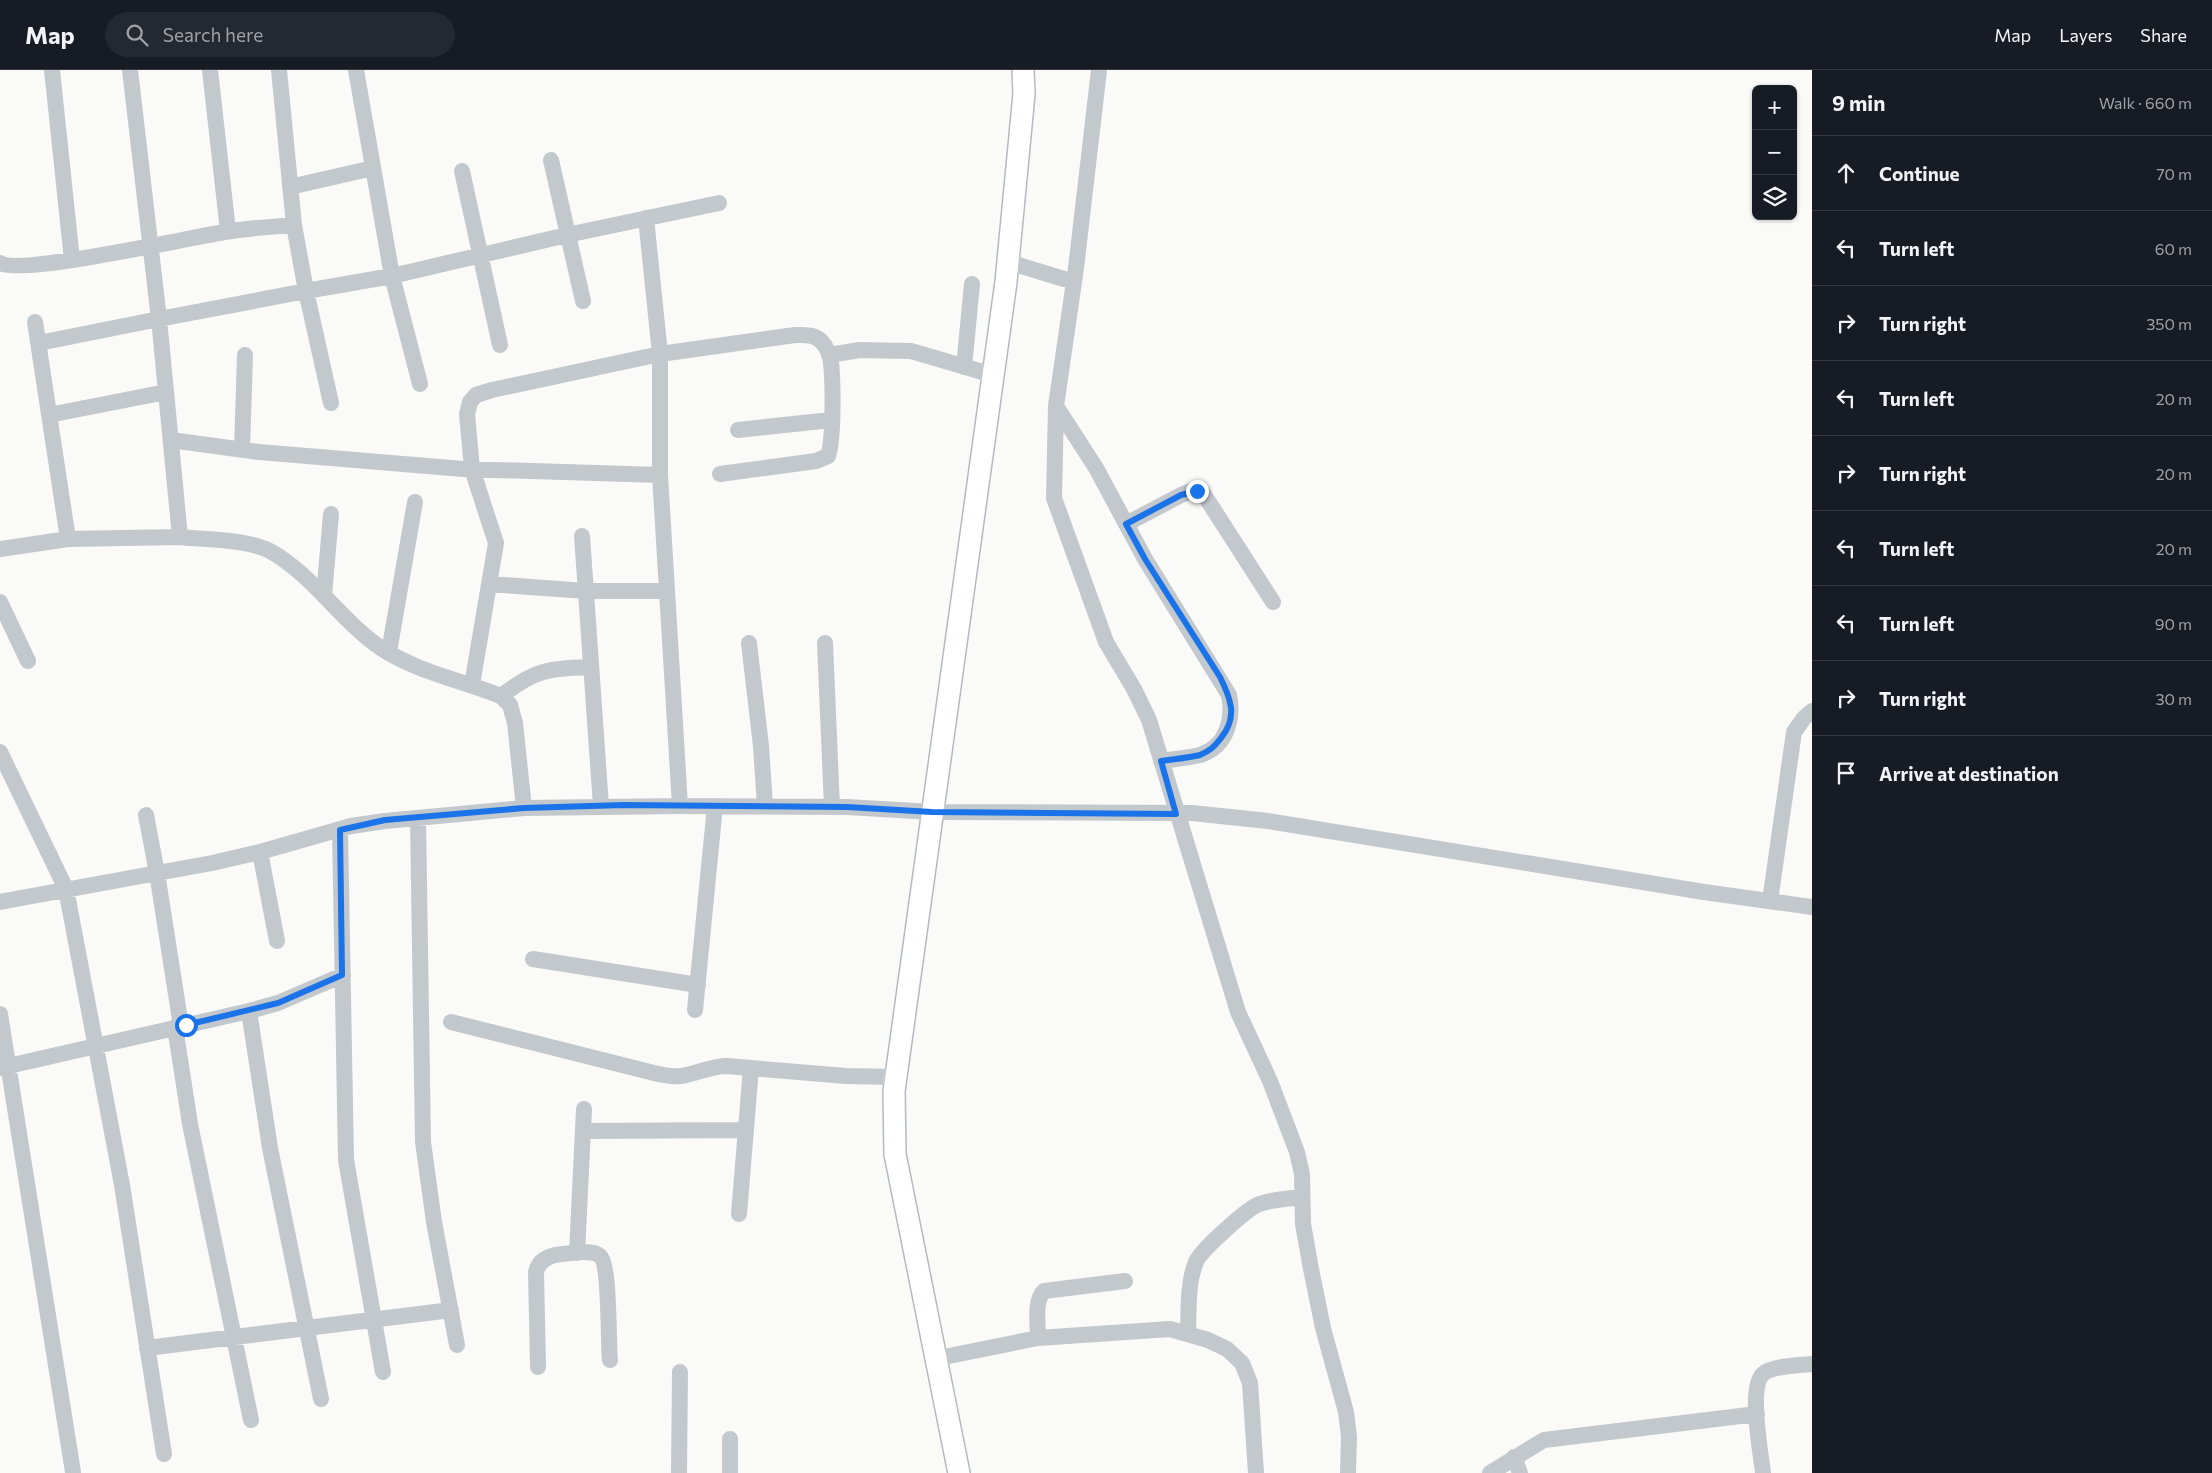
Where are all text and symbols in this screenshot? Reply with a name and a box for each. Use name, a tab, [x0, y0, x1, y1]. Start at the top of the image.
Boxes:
search box	[105, 12, 455, 57]
text: Map	[25, 20, 75, 49]
icon: search	[123, 21, 151, 49]
text: Search here	[163, 23, 263, 46]
text: Map	[1994, 24, 2031, 46]
text: Layers	[2059, 24, 2112, 46]
text: Share	[2140, 24, 2187, 46]
map controls	[1752, 85, 1797, 220]
button: +	[1752, 85, 1797, 130]
text: 9 min	[1832, 90, 1885, 115]
text: Walk · 660 m	[2099, 93, 2192, 112]
button: −	[1752, 130, 1797, 175]
icon: ahead	[1832, 159, 1860, 187]
text: Continue	[1879, 162, 1959, 185]
text: 70 m	[2156, 164, 2192, 183]
button: layers	[1752, 175, 1797, 220]
icon: left	[1832, 234, 1860, 262]
text: Turn left	[1879, 237, 1954, 260]
text: 60 m	[2155, 239, 2192, 258]
icon: right	[1832, 309, 1860, 337]
text: Turn right	[1879, 312, 1966, 335]
text: 350 m	[2146, 314, 2192, 333]
icon: left	[1832, 384, 1860, 412]
text: Turn left	[1879, 387, 1954, 410]
text: 20 m	[2156, 389, 2192, 408]
icon: right	[1832, 459, 1860, 487]
text: Turn right	[1879, 462, 1966, 485]
text: 20 m	[2156, 464, 2192, 483]
route end	[1186, 480, 1209, 503]
icon: left	[1832, 534, 1860, 562]
text: Turn left	[1879, 537, 1954, 560]
text: 20 m	[2156, 539, 2192, 558]
icon: left	[1832, 609, 1860, 637]
text: Turn left	[1879, 612, 1954, 635]
text: 90 m	[2155, 614, 2192, 633]
icon: right	[1832, 684, 1860, 712]
text: Turn right	[1879, 687, 1966, 710]
text: 30 m	[2155, 689, 2192, 708]
icon: arrive	[1832, 759, 1860, 787]
text: Arrive at destination	[1879, 762, 2059, 785]
route start	[175, 1014, 198, 1037]

